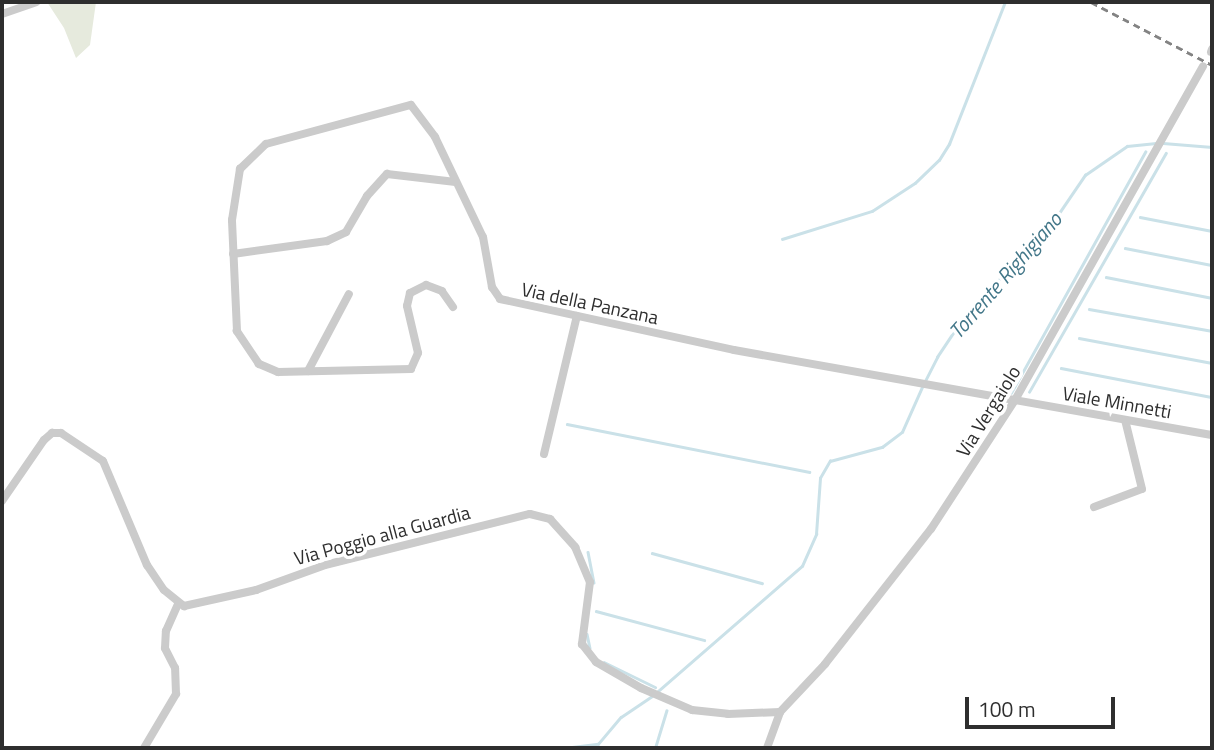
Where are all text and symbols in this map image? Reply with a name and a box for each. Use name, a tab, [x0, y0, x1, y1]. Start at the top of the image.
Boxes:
water label: Torrente Righigiano	[943, 207, 1067, 343]
street label: Via della Panzana	[519, 277, 661, 329]
street label: Via Vergaiolo	[951, 361, 1025, 461]
street label: Viale Minnetti	[1061, 381, 1173, 423]
street label: Via Poggio alla Guardia	[291, 501, 473, 569]
scale bar	[969, 684, 1120, 728]
text: 100 m	[978, 693, 1035, 725]

